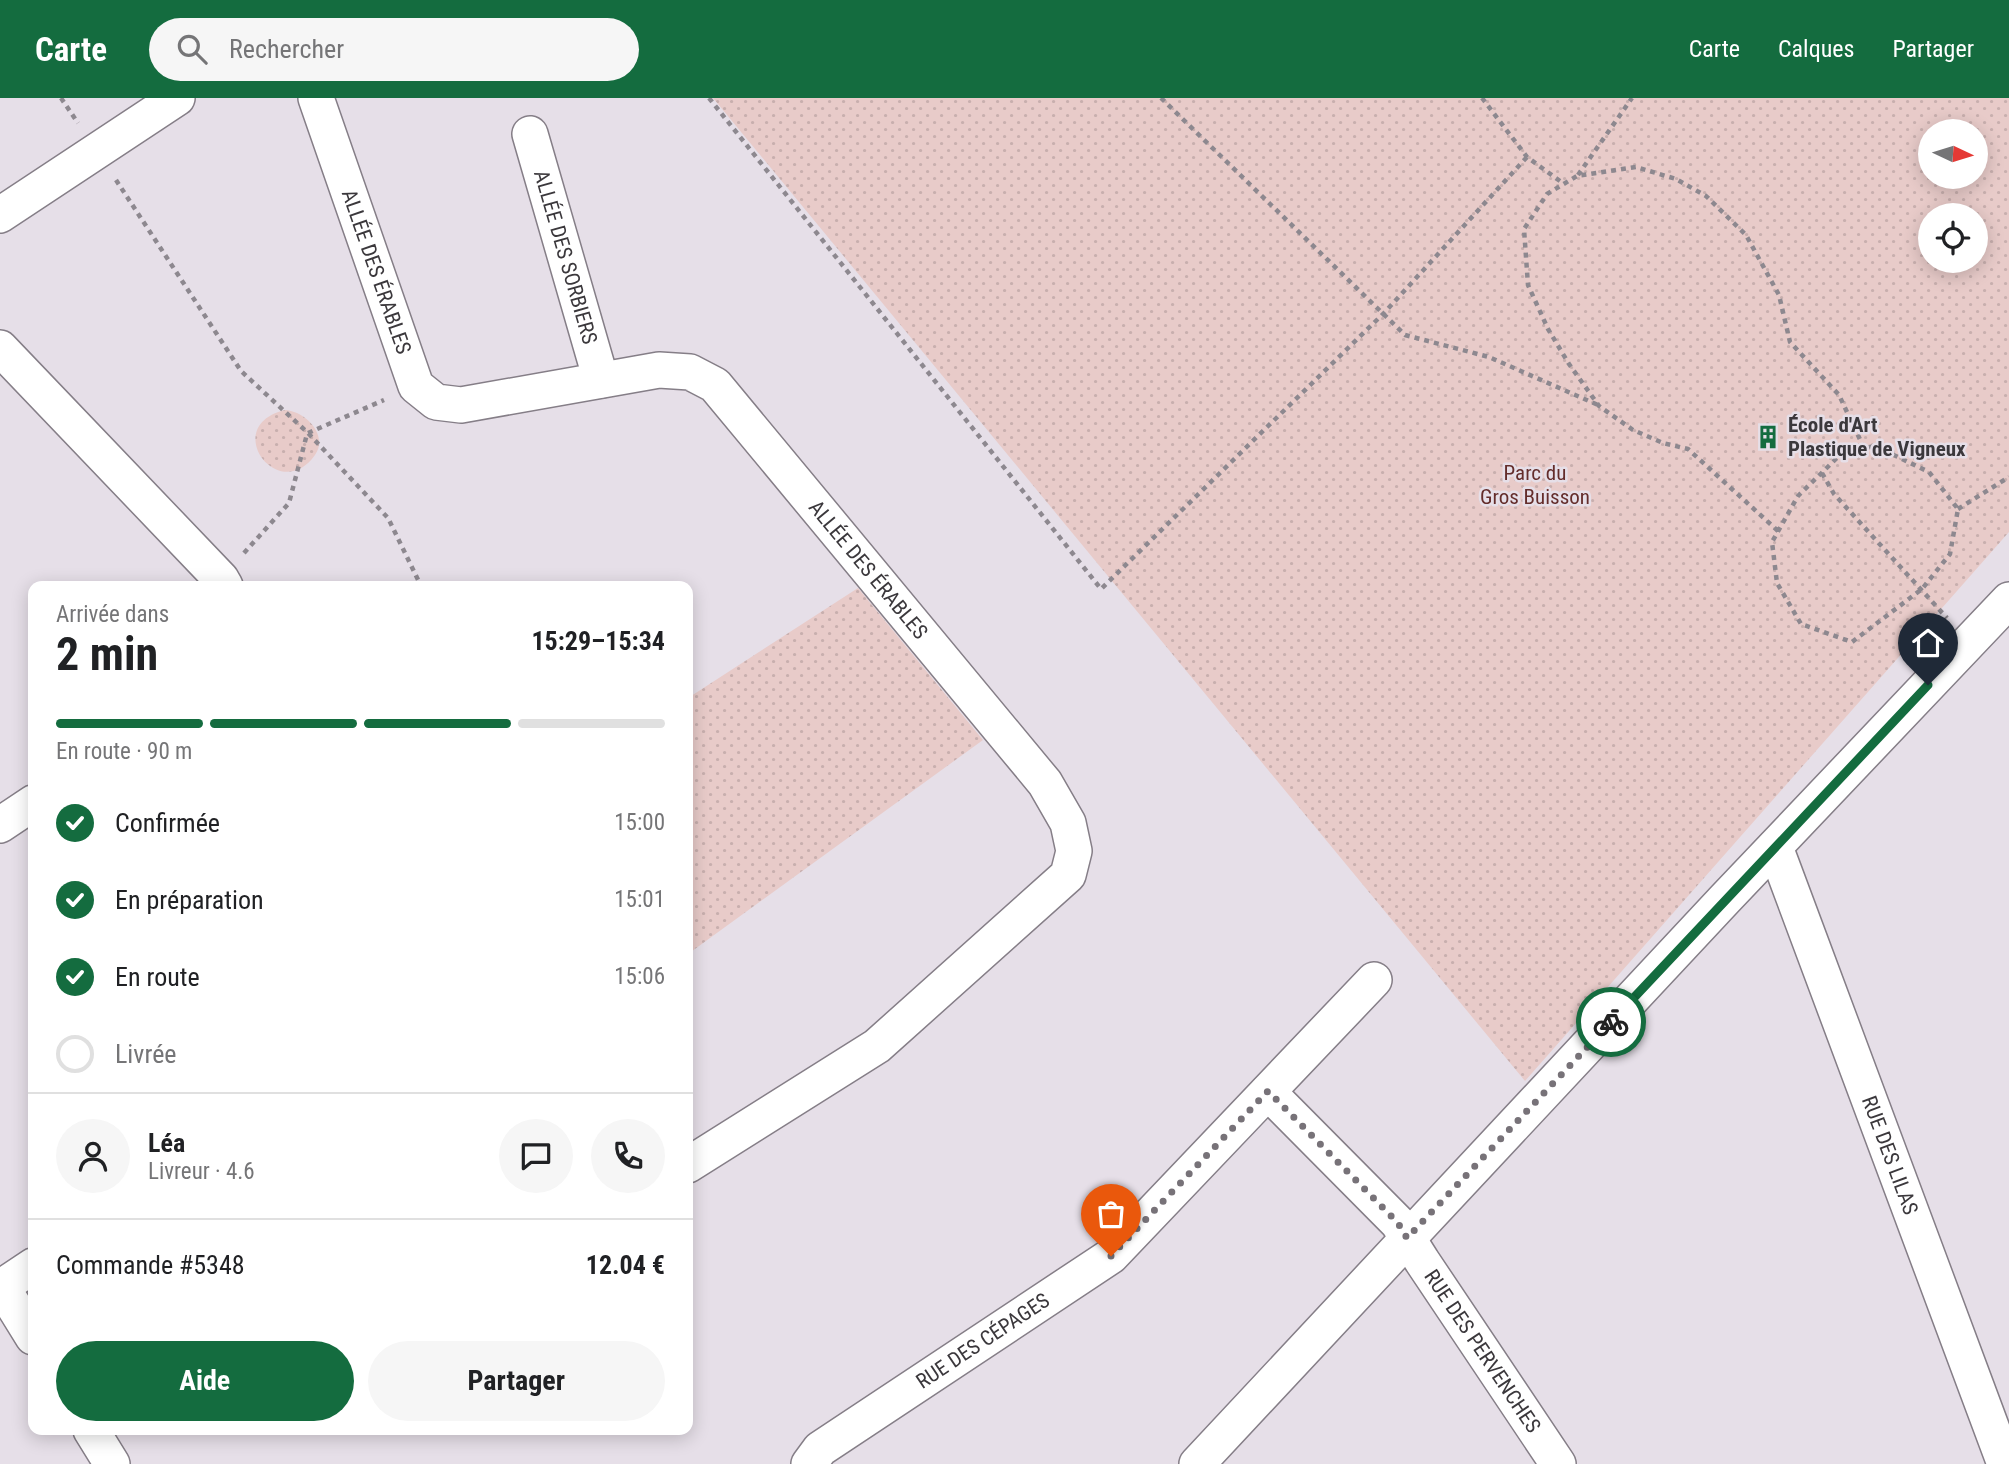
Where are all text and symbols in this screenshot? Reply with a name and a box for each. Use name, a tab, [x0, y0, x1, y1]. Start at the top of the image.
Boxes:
search box	[149, 18, 639, 81]
text: Carte	[35, 30, 107, 69]
icon: search	[173, 30, 211, 68]
text: Rechercher	[229, 34, 344, 64]
text: Carte	[1689, 35, 1740, 63]
text: Calques	[1778, 35, 1854, 63]
text: Partager	[1892, 35, 1974, 63]
north arrow	[1918, 119, 1988, 189]
map controls	[1918, 119, 1988, 273]
street label: ALLÉE DES SORBIERS	[529, 167, 602, 347]
street label: ALLÉE DES ÉRABLES	[337, 186, 416, 357]
button: locate	[1918, 203, 1988, 273]
place label: École d'Art Plastique de Vigneux	[1788, 413, 1966, 461]
building icon: École d'Art Plastique de Vigneux	[1754, 423, 1782, 451]
park label: Parc du Gros Buisson	[1480, 461, 1590, 509]
street label: ALLÉE DES ÉRABLES	[804, 496, 933, 644]
text: Arrivée dans	[56, 601, 169, 628]
pin	[1898, 613, 1958, 685]
icon: home	[1909, 624, 1947, 662]
text: 15:29–15:34	[531, 626, 665, 656]
text: 2 min	[56, 627, 158, 681]
text: En route · 90 m	[56, 738, 192, 765]
icon: check	[56, 804, 94, 842]
text: Confirmée	[115, 808, 220, 838]
text: 15:00	[614, 809, 665, 836]
icon: check	[56, 881, 94, 919]
text: En préparation	[115, 885, 264, 915]
text: 15:01	[614, 886, 665, 913]
icon: check	[56, 958, 94, 996]
text: En route	[115, 962, 200, 992]
text: 15:06	[614, 963, 665, 990]
courier	[1576, 987, 1646, 1057]
icon: bike	[1592, 1003, 1630, 1041]
text: Livrée	[115, 1039, 177, 1069]
street label: RUE DES LILAS	[1857, 1093, 1923, 1218]
button: person	[56, 1119, 130, 1193]
button: chat	[499, 1119, 573, 1193]
button: phone	[591, 1119, 665, 1193]
text: Léa	[148, 1128, 185, 1158]
text: Livreur · 4.6	[148, 1158, 255, 1185]
pin	[1081, 1184, 1141, 1256]
icon: bag	[1092, 1195, 1130, 1233]
text: Commande #5348	[56, 1250, 245, 1280]
text: 12.04 €	[586, 1250, 665, 1280]
street label: RUE DES PERVENCHES	[1419, 1265, 1546, 1437]
street label: RUE DES CÉPAGES	[912, 1288, 1054, 1394]
button: Aide	[56, 1341, 354, 1421]
button: Partager	[368, 1341, 665, 1421]

